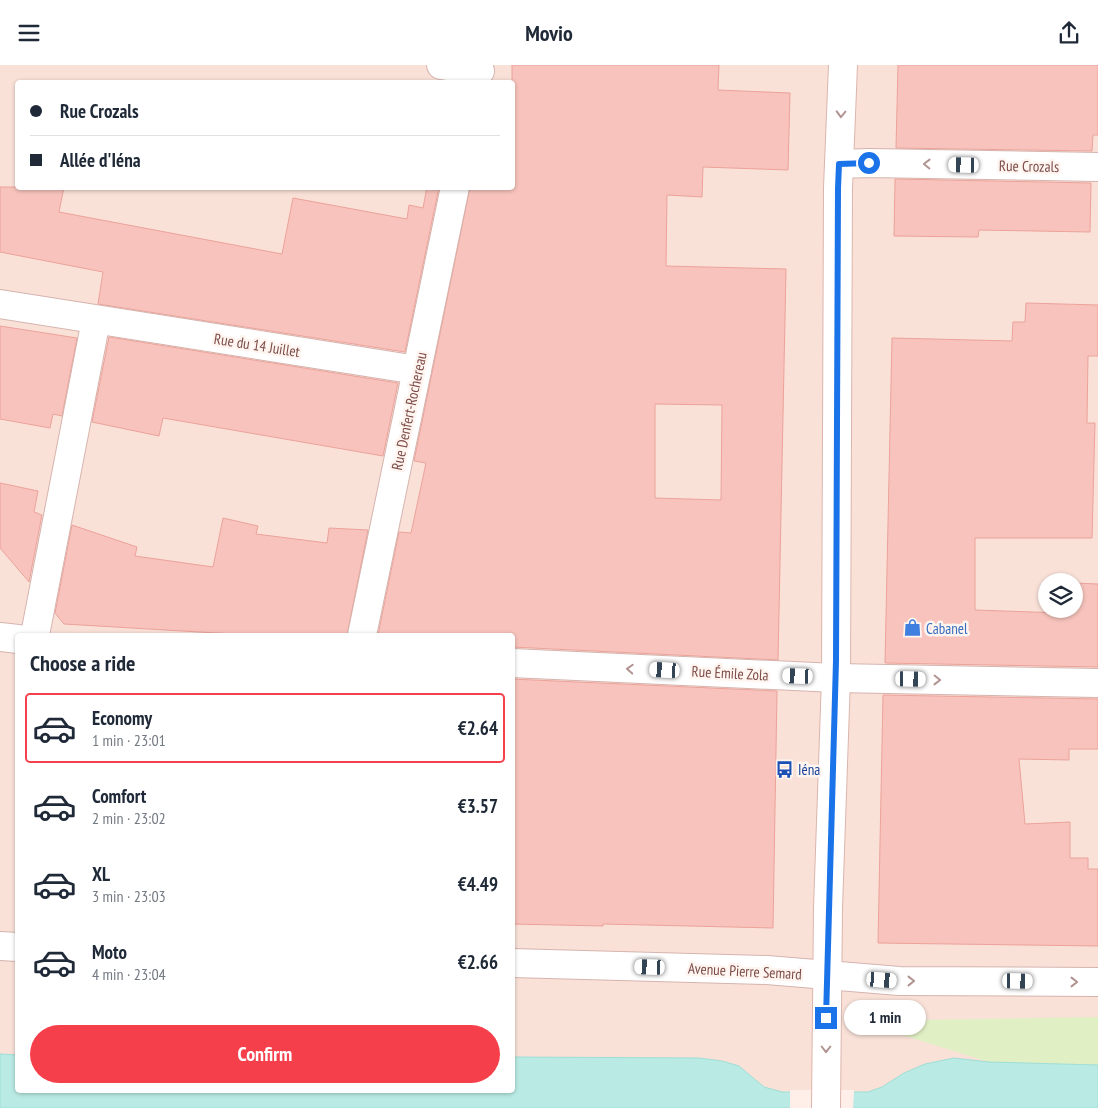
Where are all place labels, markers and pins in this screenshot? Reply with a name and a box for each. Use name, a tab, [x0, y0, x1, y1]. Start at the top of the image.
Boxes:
shop icon: Cabanel	[902, 618, 922, 638]
place label: Cabanel	[926, 619, 968, 638]
bus stop icon: Iéna	[774, 759, 794, 779]
place label: Iéna	[798, 760, 820, 779]

